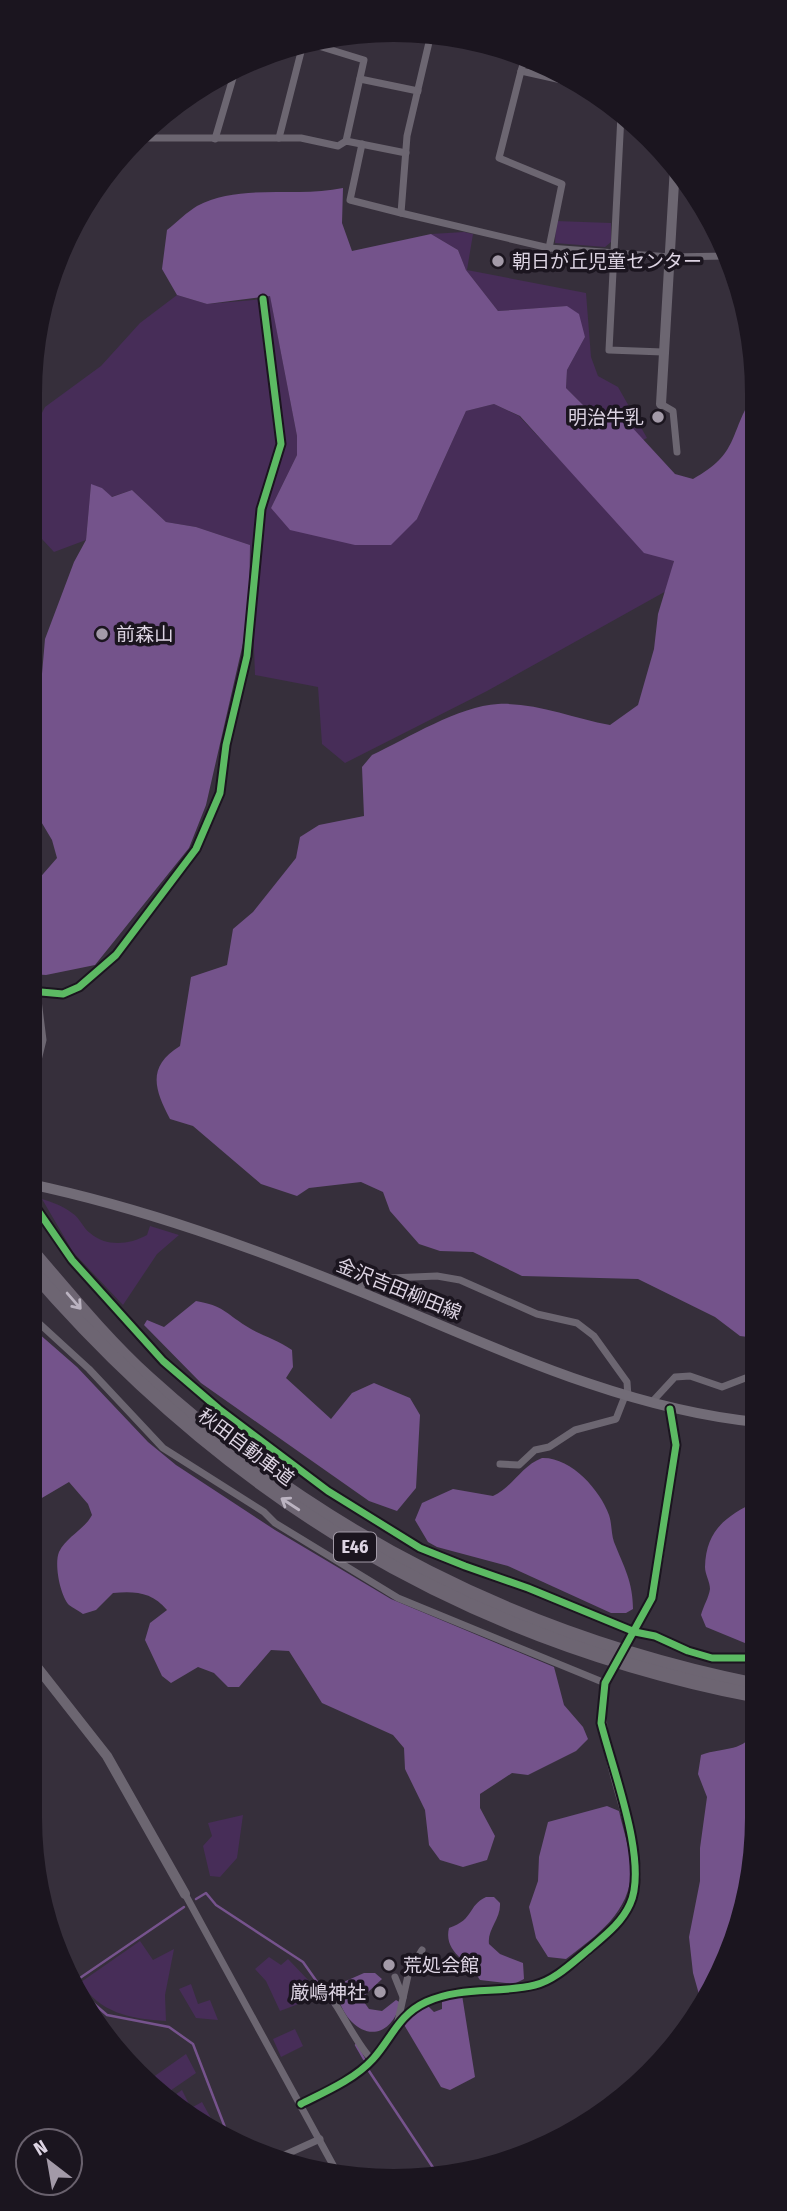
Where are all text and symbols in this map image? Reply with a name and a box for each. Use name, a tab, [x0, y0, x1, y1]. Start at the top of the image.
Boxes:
place label: 朝日が丘児童センター	[512, 250, 702, 273]
marker: 朝日が丘児童センター	[490, 253, 506, 269]
place label: 明治牛乳	[568, 406, 644, 429]
marker: 明治牛乳	[650, 409, 666, 425]
place label: 前森山	[116, 623, 173, 646]
marker: 前森山	[94, 626, 110, 642]
street label: 金沢吉田柳田線	[333, 1253, 465, 1325]
one-way arrow	[66, 1291, 82, 1309]
street label: 秋田自動車道	[194, 1404, 298, 1490]
one-way arrow	[280, 1497, 300, 1511]
road number: E46	[334, 1532, 376, 1562]
place label: 荒処会館	[403, 1954, 479, 1977]
marker: 荒処会館	[381, 1957, 397, 1973]
place label: 厳嶋神社	[290, 1981, 366, 2004]
marker: 厳嶋神社	[372, 1984, 388, 2000]
north arrow	[14, 2127, 84, 2197]
text: N	[30, 2135, 51, 2161]

